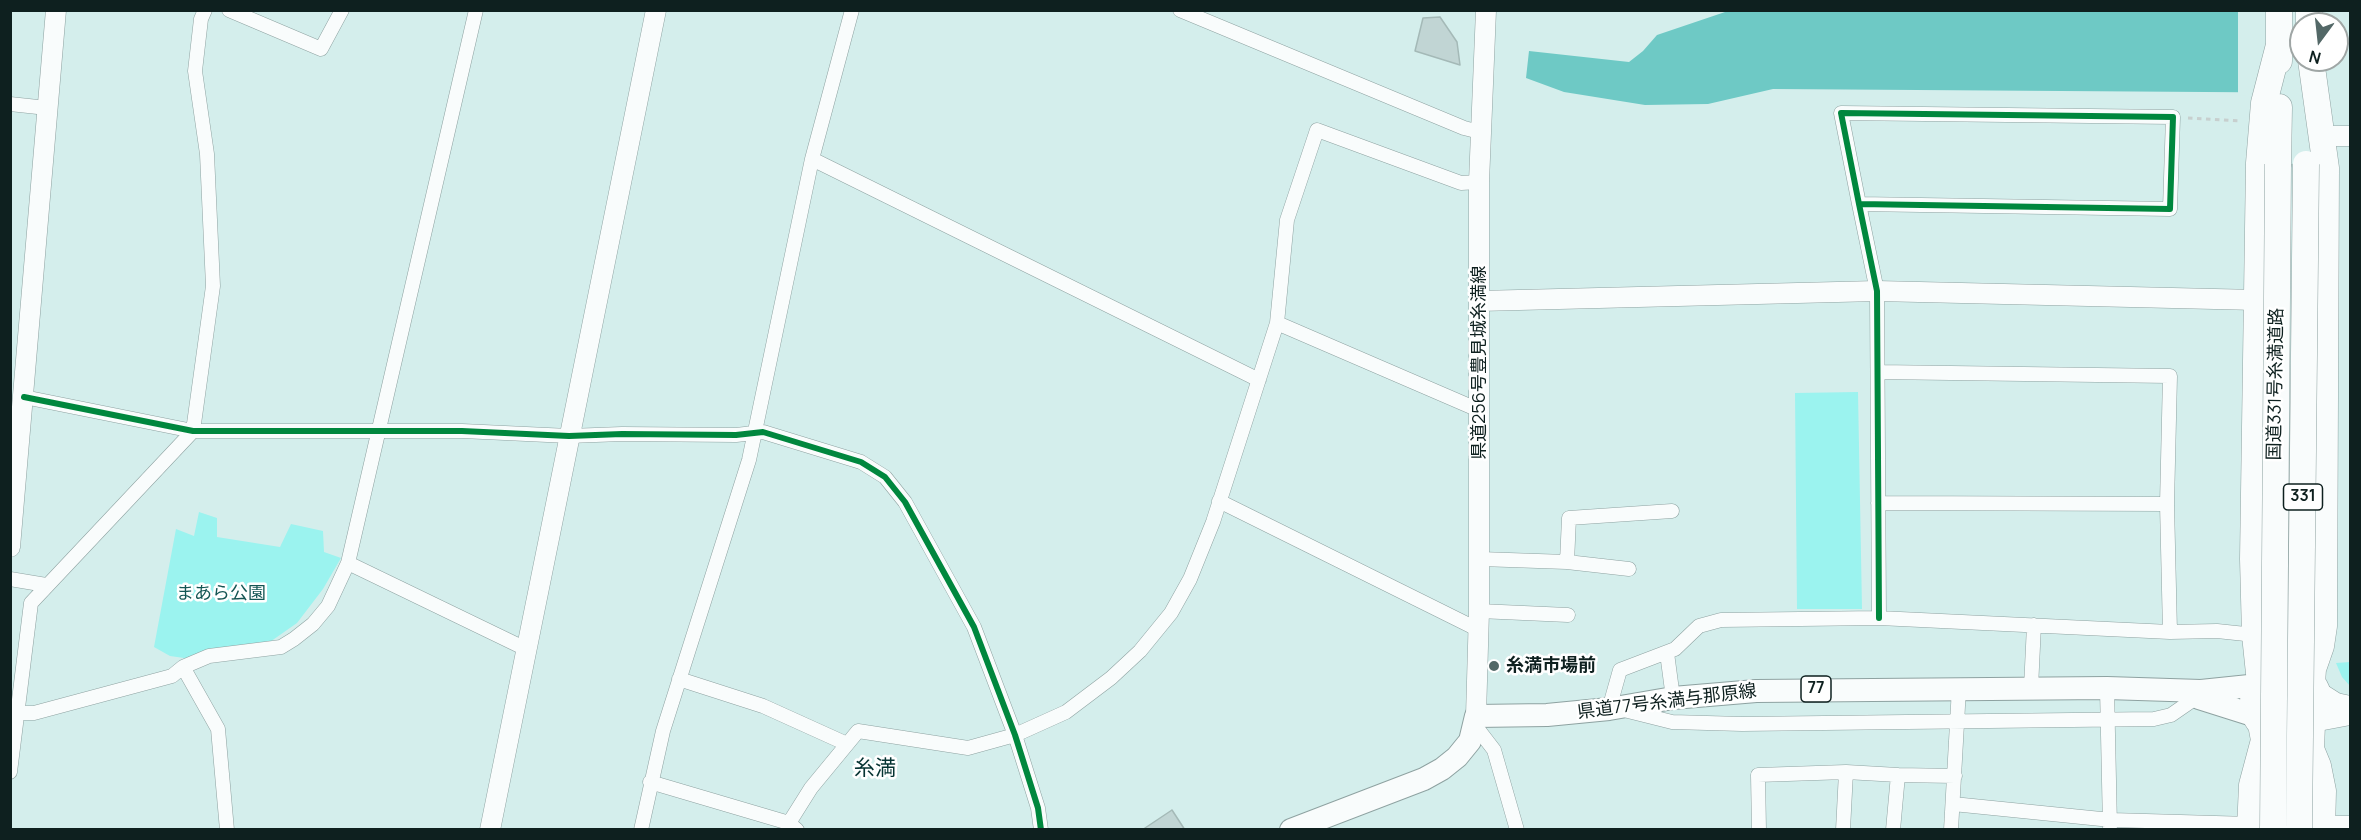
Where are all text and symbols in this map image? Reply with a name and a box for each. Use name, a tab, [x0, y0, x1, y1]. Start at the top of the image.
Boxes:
north arrow	[2289, 12, 2349, 72]
text: N	[2306, 45, 2323, 70]
street label: 県道256号豊見城糸満線	[1469, 266, 1491, 460]
street label: 国道331号糸満道路	[2264, 307, 2288, 461]
road number: 331	[2284, 484, 2322, 510]
park label: まあら公園	[176, 583, 266, 605]
place label: 糸満市場前	[1506, 655, 1596, 677]
marker: 糸満市場前	[1487, 659, 1501, 673]
road number: 77	[1801, 676, 1831, 702]
street label: 県道77号糸満与那原線	[1576, 680, 1758, 724]
district label: 糸満	[854, 756, 896, 782]

